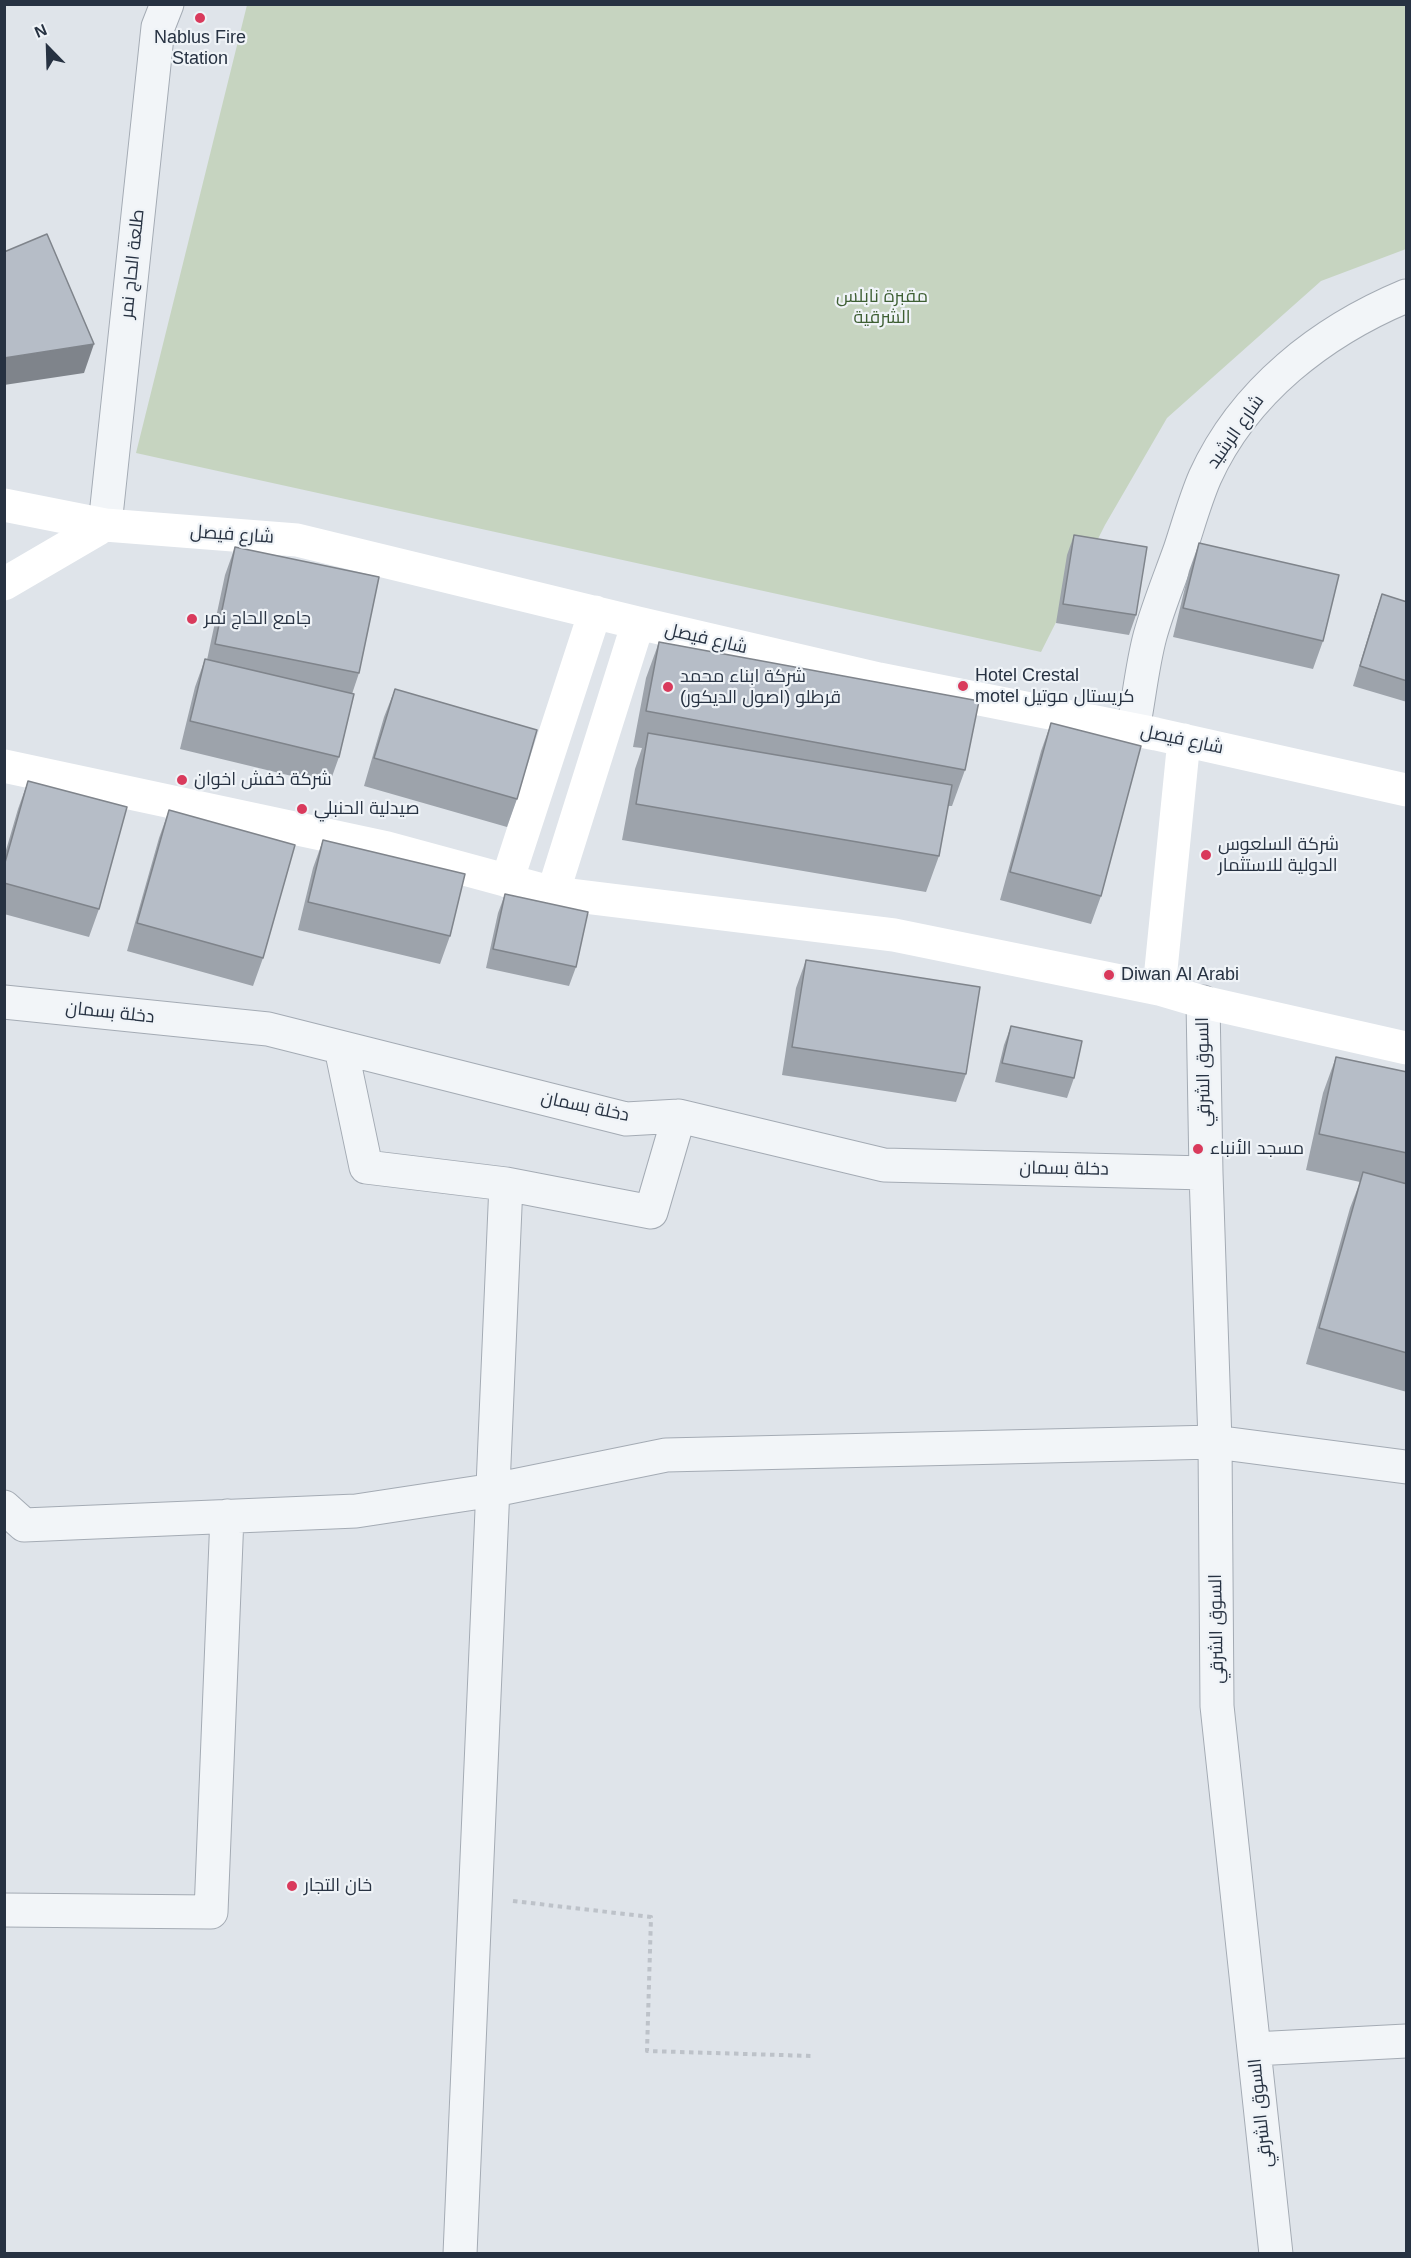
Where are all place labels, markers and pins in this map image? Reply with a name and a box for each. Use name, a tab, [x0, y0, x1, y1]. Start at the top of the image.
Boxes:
marker: Nablus Fire Station	[193, 11, 207, 25]
place label: Nablus Fire Station	[154, 27, 246, 70]
place label: جامع الحاج نمر	[204, 608, 311, 630]
marker: جامع الحاج نمر	[185, 612, 199, 626]
place label: Hotel Crestal motel كريستال موتيل	[975, 665, 1135, 708]
place label: شركة ابناء محمد قرطلو (اصول الديكور)	[680, 666, 841, 708]
marker: Hotel Crestal motel كريستال موتيل	[956, 679, 970, 693]
marker: شركة ابناء محمد قرطلو (اصول الديكور)	[661, 680, 675, 694]
place label: شركة خفش اخوان	[194, 769, 332, 791]
marker: شركة خفش اخوان	[175, 773, 189, 787]
place label: صيدلية الحنبلي	[314, 798, 419, 820]
marker: صيدلية الحنبلي	[295, 802, 309, 816]
place label: شركة السلعوس الدولية للاستثمار	[1218, 834, 1339, 876]
marker: شركة السلعوس الدولية للاستثمار	[1199, 848, 1213, 862]
place label: Diwan Al Arabi	[1121, 964, 1239, 986]
marker: Diwan Al Arabi	[1102, 968, 1116, 982]
place label: مسجد الأنباء	[1210, 1138, 1304, 1160]
marker: مسجد الأنباء	[1191, 1142, 1205, 1156]
place label: خان التجار	[304, 1875, 372, 1897]
marker: خان التجار	[285, 1879, 299, 1893]

